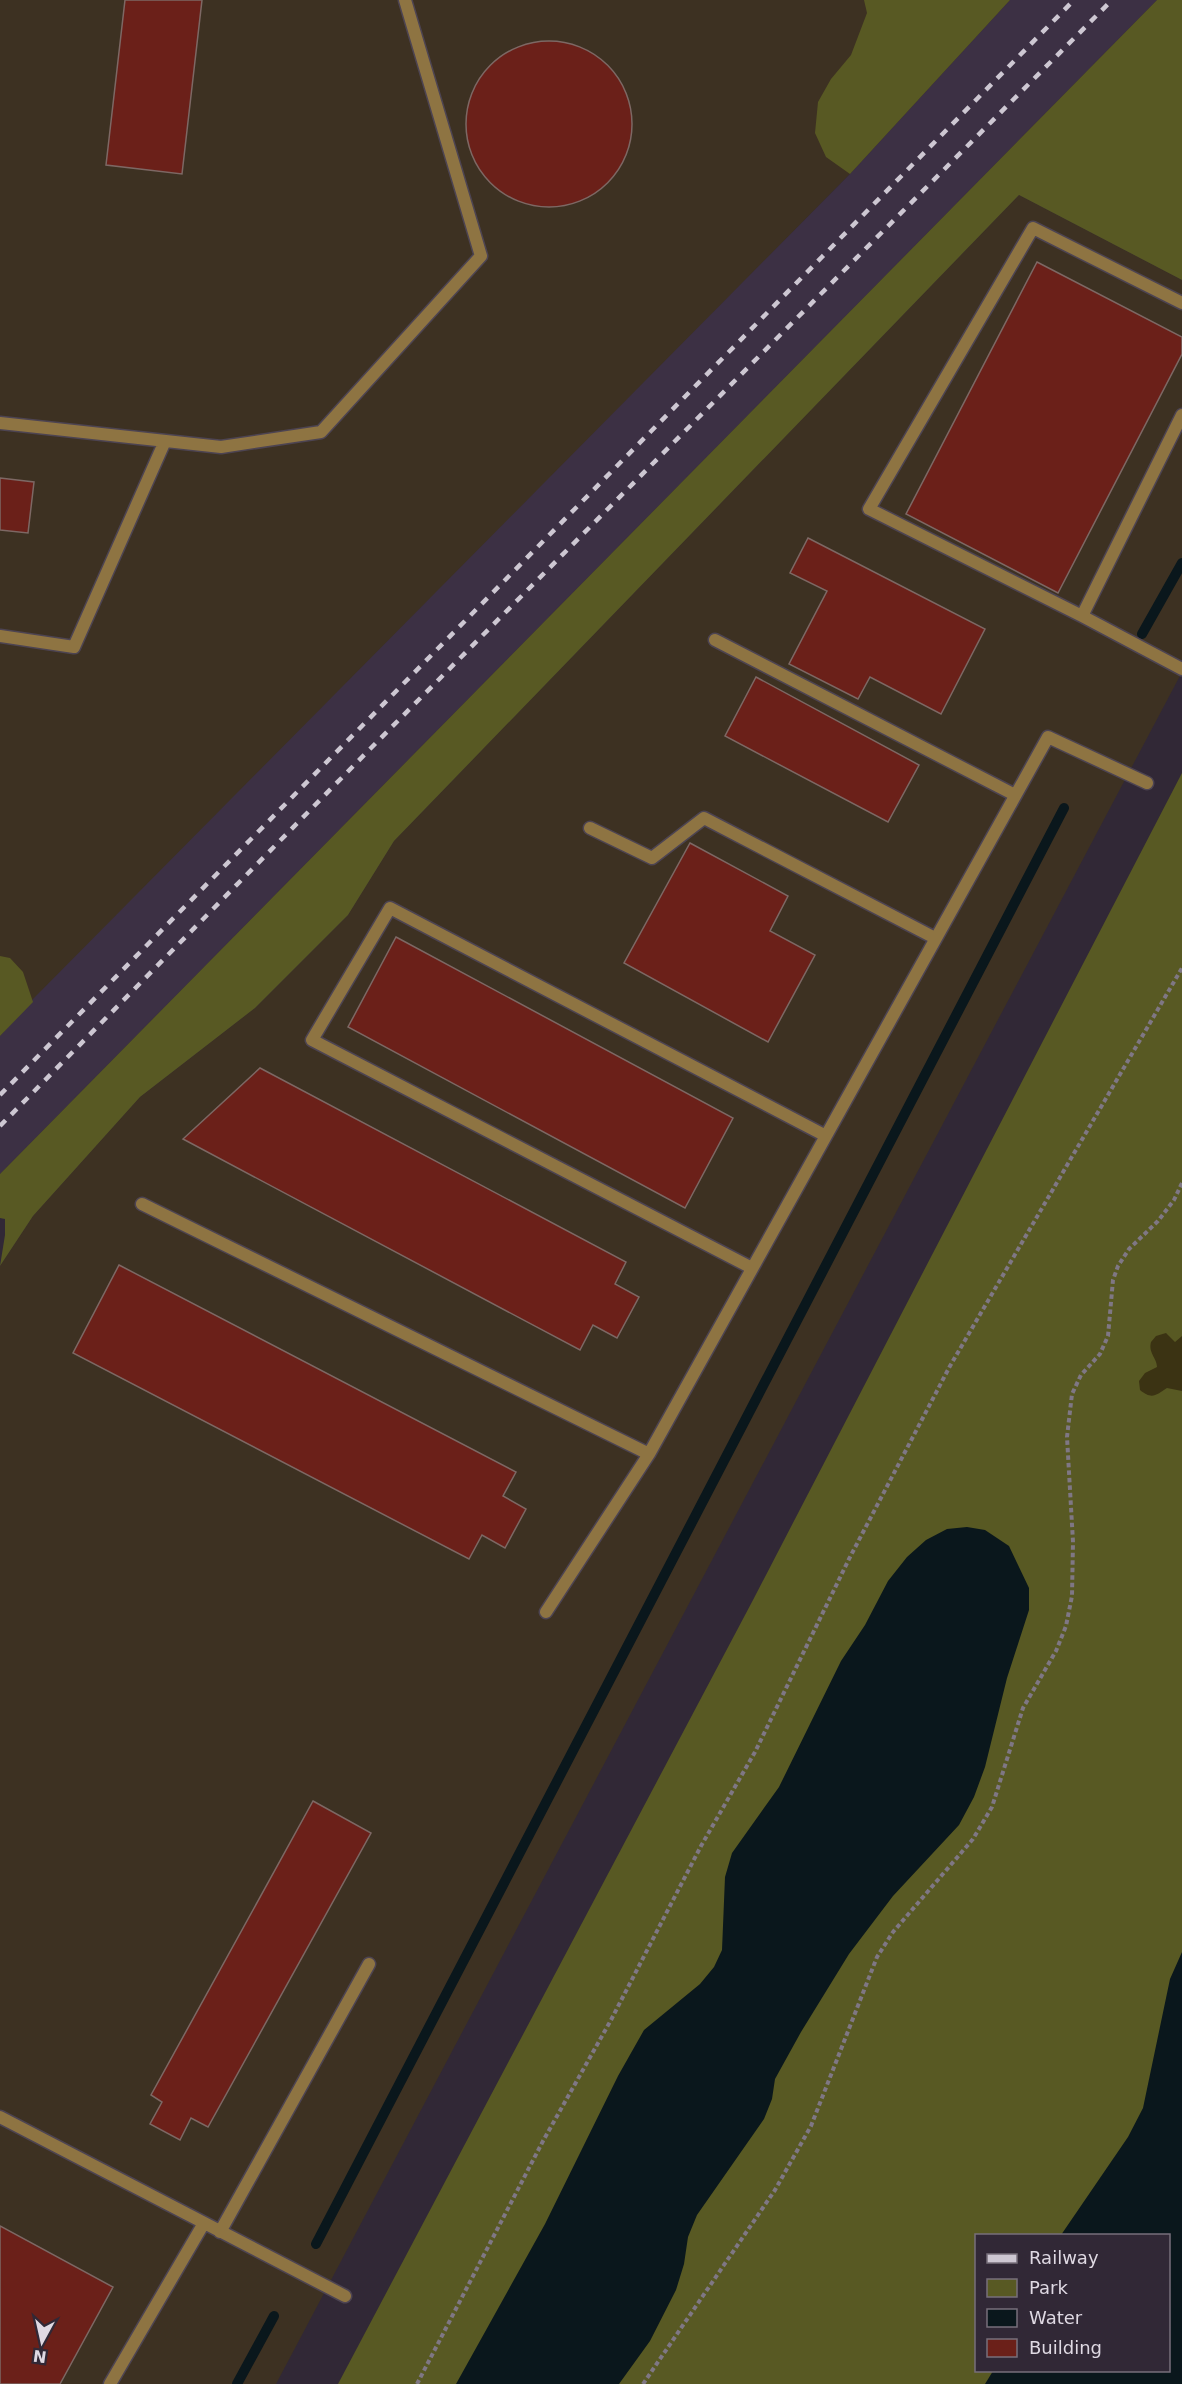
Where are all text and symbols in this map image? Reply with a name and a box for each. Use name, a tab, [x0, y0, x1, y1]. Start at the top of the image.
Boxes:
legend	[975, 2234, 1170, 2372]
text: Railway	[1029, 2247, 1099, 2268]
text: Park	[1029, 2277, 1068, 2298]
text: Water	[1029, 2307, 1083, 2328]
north arrow	[12, 2312, 72, 2372]
text: Building	[1029, 2337, 1102, 2358]
text: N	[32, 2346, 48, 2367]

